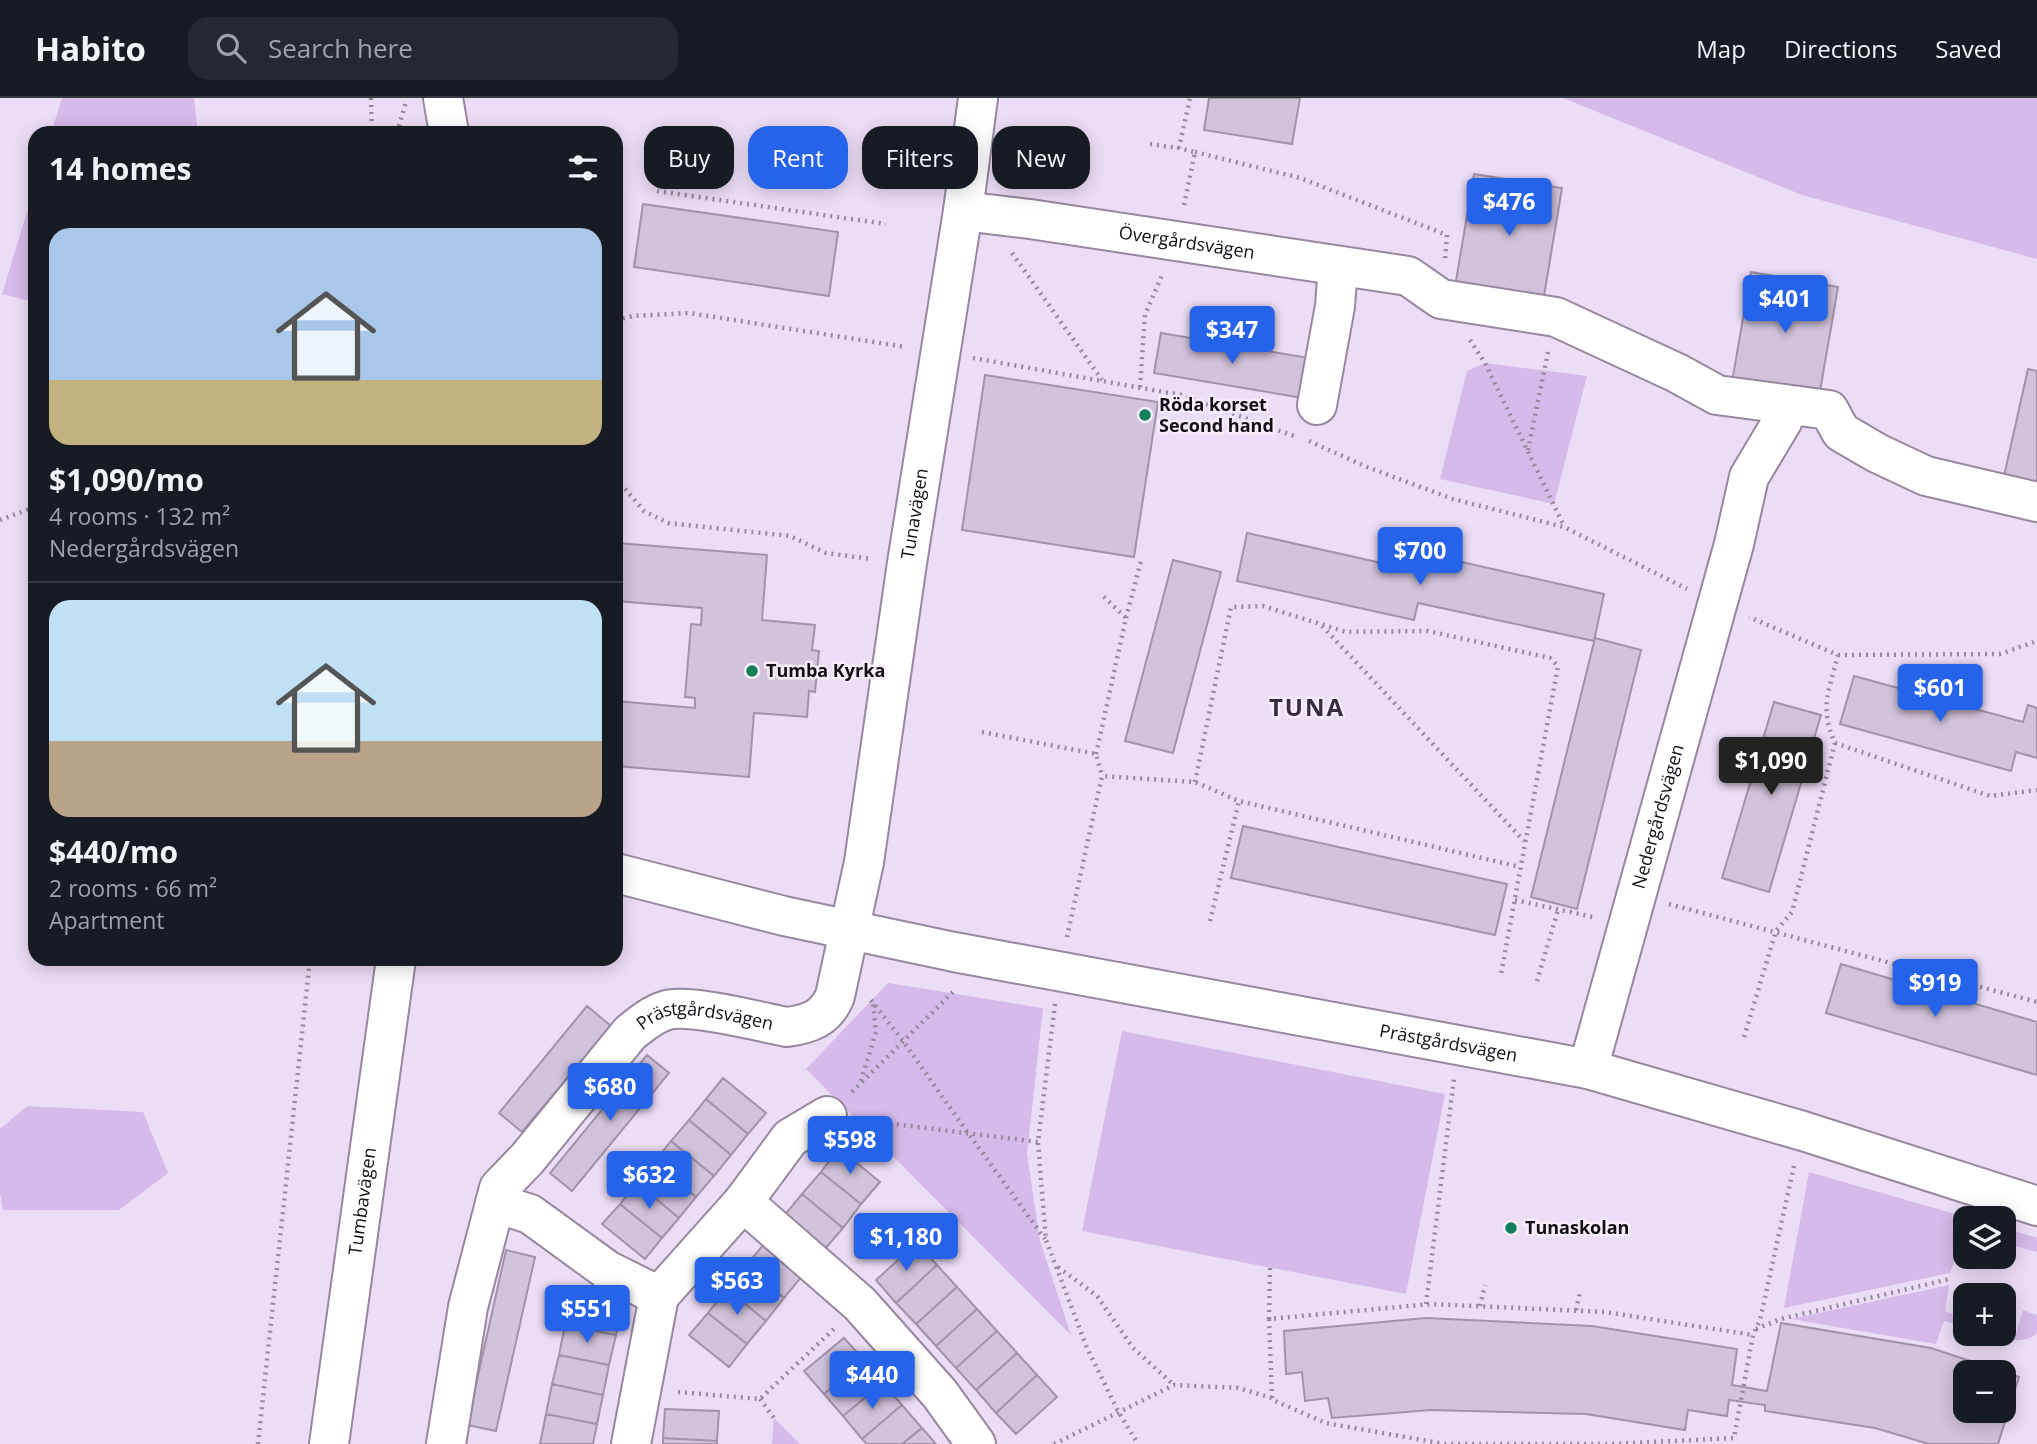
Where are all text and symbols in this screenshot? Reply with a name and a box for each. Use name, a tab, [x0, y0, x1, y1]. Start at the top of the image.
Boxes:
search box	[188, 17, 678, 80]
text: Habito	[35, 26, 146, 71]
icon: search	[212, 29, 250, 67]
text: Search here	[268, 30, 413, 66]
text: Map	[1696, 32, 1746, 65]
text: Directions	[1784, 32, 1897, 65]
text: Saved	[1935, 32, 2002, 65]
chip: Buy	[644, 126, 734, 189]
chip: Rent	[748, 126, 848, 189]
chip: Filters	[862, 126, 978, 189]
chip: New	[992, 126, 1090, 189]
text: 14 homes	[49, 148, 192, 189]
icon: filters	[564, 149, 602, 187]
pin: $476	[1468, 178, 1550, 238]
text: $476	[1483, 185, 1535, 217]
street label: Övergårdsvägen	[1117, 220, 1257, 264]
icon: home	[263, 273, 389, 399]
pin: $401	[1744, 275, 1826, 335]
text: $401	[1759, 282, 1811, 314]
pin: $347	[1191, 306, 1273, 366]
text: $347	[1206, 313, 1258, 345]
place label: Röda korset Second hand	[1159, 392, 1274, 437]
marker: Röda korset Second hand	[1137, 407, 1153, 423]
text: $1,090/mo	[49, 459, 204, 500]
street label: Tunavägen	[895, 466, 933, 561]
text: 4 rooms · 132 m²	[49, 500, 230, 532]
pin: $700	[1379, 528, 1461, 587]
text: Nedergårdsvägen	[49, 532, 239, 564]
text: $700	[1394, 534, 1446, 566]
icon: home	[263, 645, 389, 771]
place label: Tumba Kyrka	[766, 658, 885, 682]
marker: Tumba Kyrka	[744, 663, 760, 679]
pin: $601	[1899, 664, 1981, 724]
text: $601	[1914, 671, 1966, 703]
district label: TUNA	[1269, 690, 1345, 723]
pin: $1,090	[1714, 738, 1828, 797]
street label: Nedergårdsvägen	[1626, 741, 1689, 891]
text: $1,090	[1735, 744, 1807, 776]
text: $440/mo	[49, 831, 178, 872]
text: 2 rooms · 66 m²	[49, 872, 217, 904]
text: Apartment	[49, 904, 165, 936]
pin: $919	[1894, 960, 1976, 1019]
text: $919	[1909, 966, 1961, 998]
street label: Prästgårdsvägen	[631, 996, 776, 1035]
street label: Prästgårdsvägen	[1378, 1018, 1520, 1067]
pin: $680	[569, 1063, 651, 1123]
text: $680	[584, 1070, 636, 1102]
pin: $598	[809, 1116, 891, 1176]
text: $598	[824, 1123, 876, 1155]
street label: Tumbavägen	[342, 1146, 381, 1257]
pin: $632	[608, 1152, 690, 1211]
text: $632	[623, 1158, 675, 1190]
map controls	[1953, 1206, 2016, 1423]
button: layers	[1953, 1206, 2016, 1269]
pin: $1,180	[849, 1214, 963, 1273]
place label: Tunaskolan	[1525, 1215, 1629, 1239]
text: $1,180	[870, 1220, 942, 1252]
marker: Tunaskolan	[1503, 1220, 1519, 1236]
pin: $563	[696, 1258, 778, 1317]
text: $563	[711, 1264, 763, 1296]
button: +	[1953, 1283, 2016, 1346]
pin: $551	[546, 1286, 628, 1345]
text: $551	[561, 1292, 613, 1324]
pin: $440	[831, 1352, 913, 1411]
text: $440	[846, 1358, 898, 1390]
button: −	[1953, 1360, 2016, 1423]

